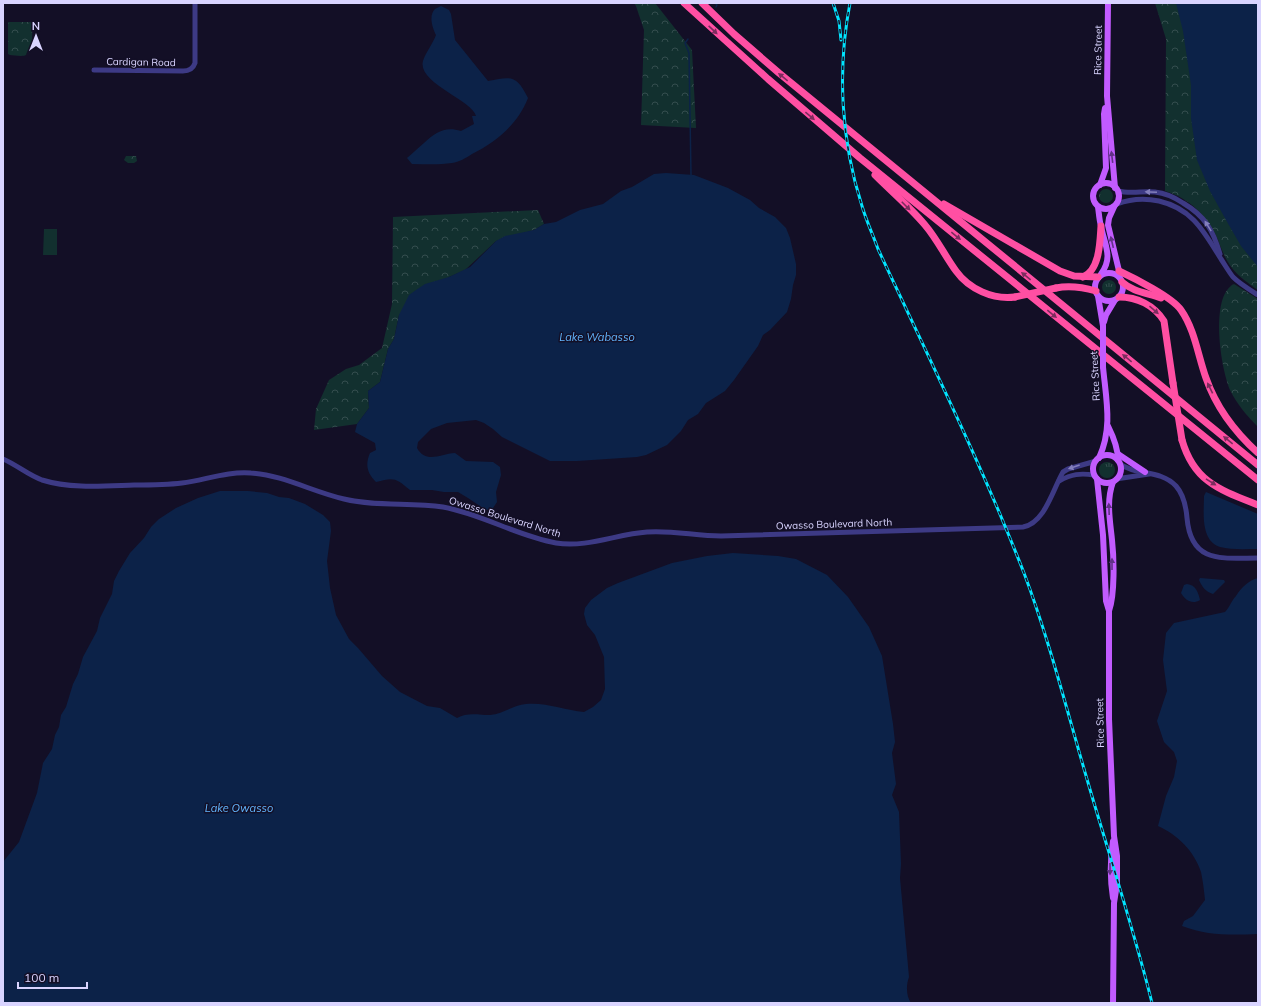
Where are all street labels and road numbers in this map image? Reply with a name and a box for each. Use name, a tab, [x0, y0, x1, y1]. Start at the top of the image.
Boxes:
street label: Rice Street	[1091, 24, 1105, 75]
street label: Cardigan Road	[106, 55, 176, 69]
street label: Rice Street	[1087, 350, 1103, 401]
street label: Owasso Boulevard North	[447, 494, 563, 540]
street label: Owasso Boulevard North	[776, 515, 893, 533]
street label: Rice Street	[1093, 697, 1107, 748]

